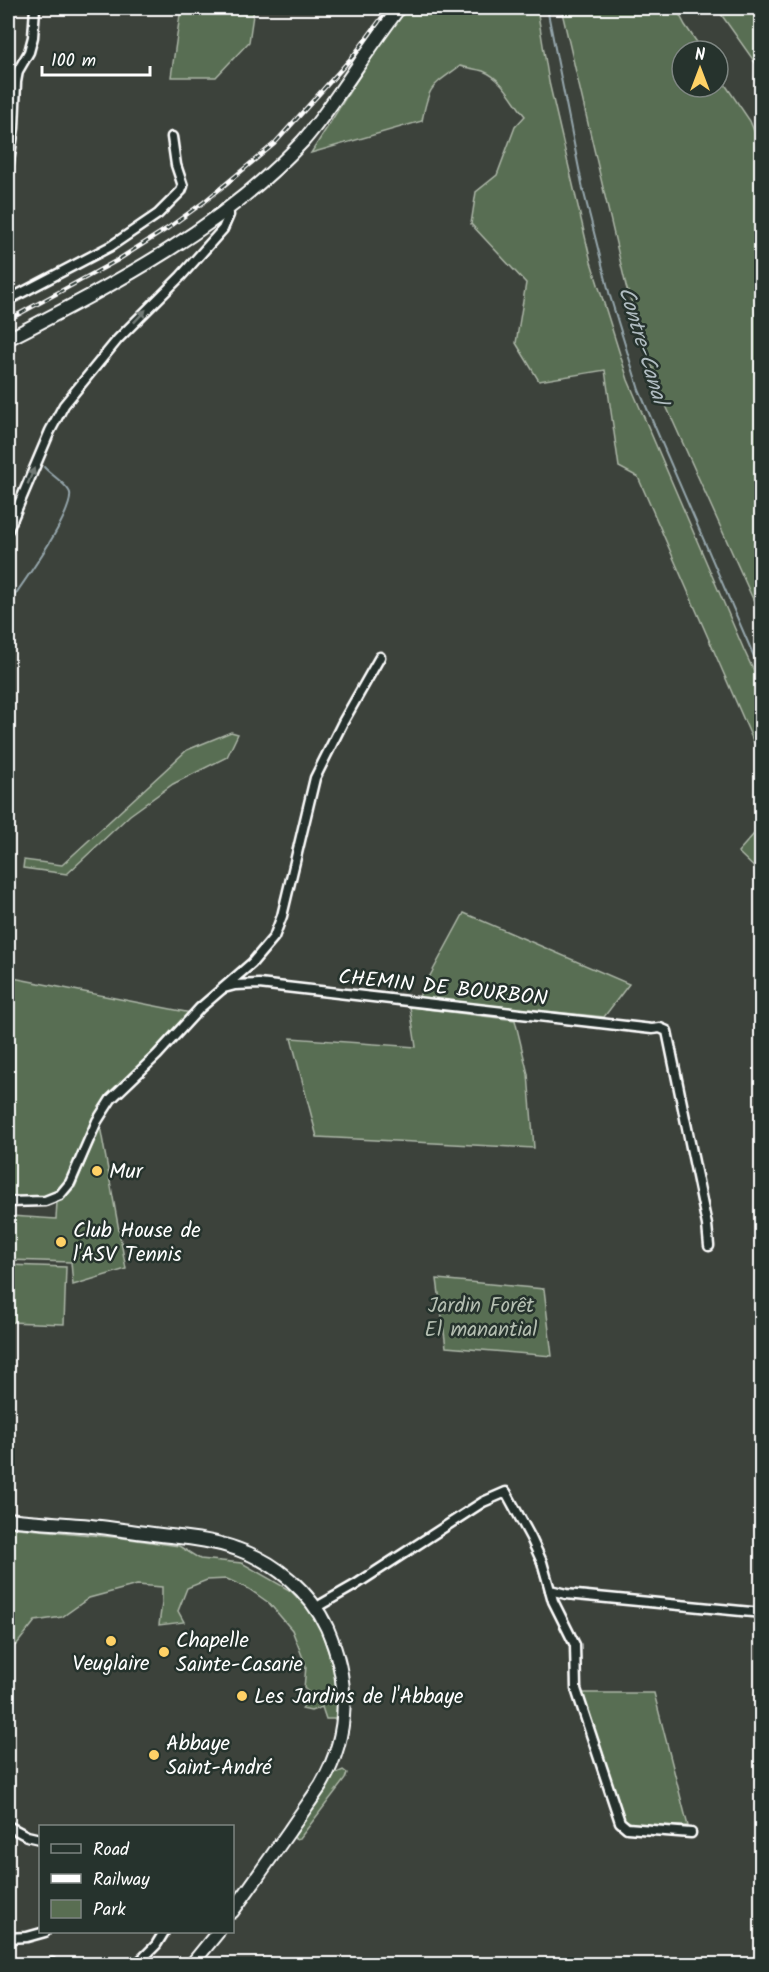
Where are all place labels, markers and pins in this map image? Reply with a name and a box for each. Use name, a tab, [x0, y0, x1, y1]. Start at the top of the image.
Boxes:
place label: Mur	[109, 1156, 144, 1189]
marker: Mur	[90, 1164, 104, 1178]
place label: Club House de l'ASV Tennis	[73, 1215, 201, 1272]
marker: Club House de l'ASV Tennis	[54, 1235, 68, 1249]
place label: Chapelle Sainte-Casarie	[176, 1625, 304, 1682]
marker: Veuglaire	[104, 1634, 118, 1648]
marker: Chapelle Sainte-Casarie	[157, 1645, 171, 1659]
place label: Veuglaire	[72, 1648, 150, 1681]
place label: Les Jardins de l'Abbaye	[254, 1681, 464, 1714]
marker: Les Jardins de l'Abbaye	[235, 1689, 249, 1703]
place label: Abbaye Saint-André	[166, 1728, 272, 1785]
marker: Abbaye Saint-André	[147, 1748, 161, 1762]

